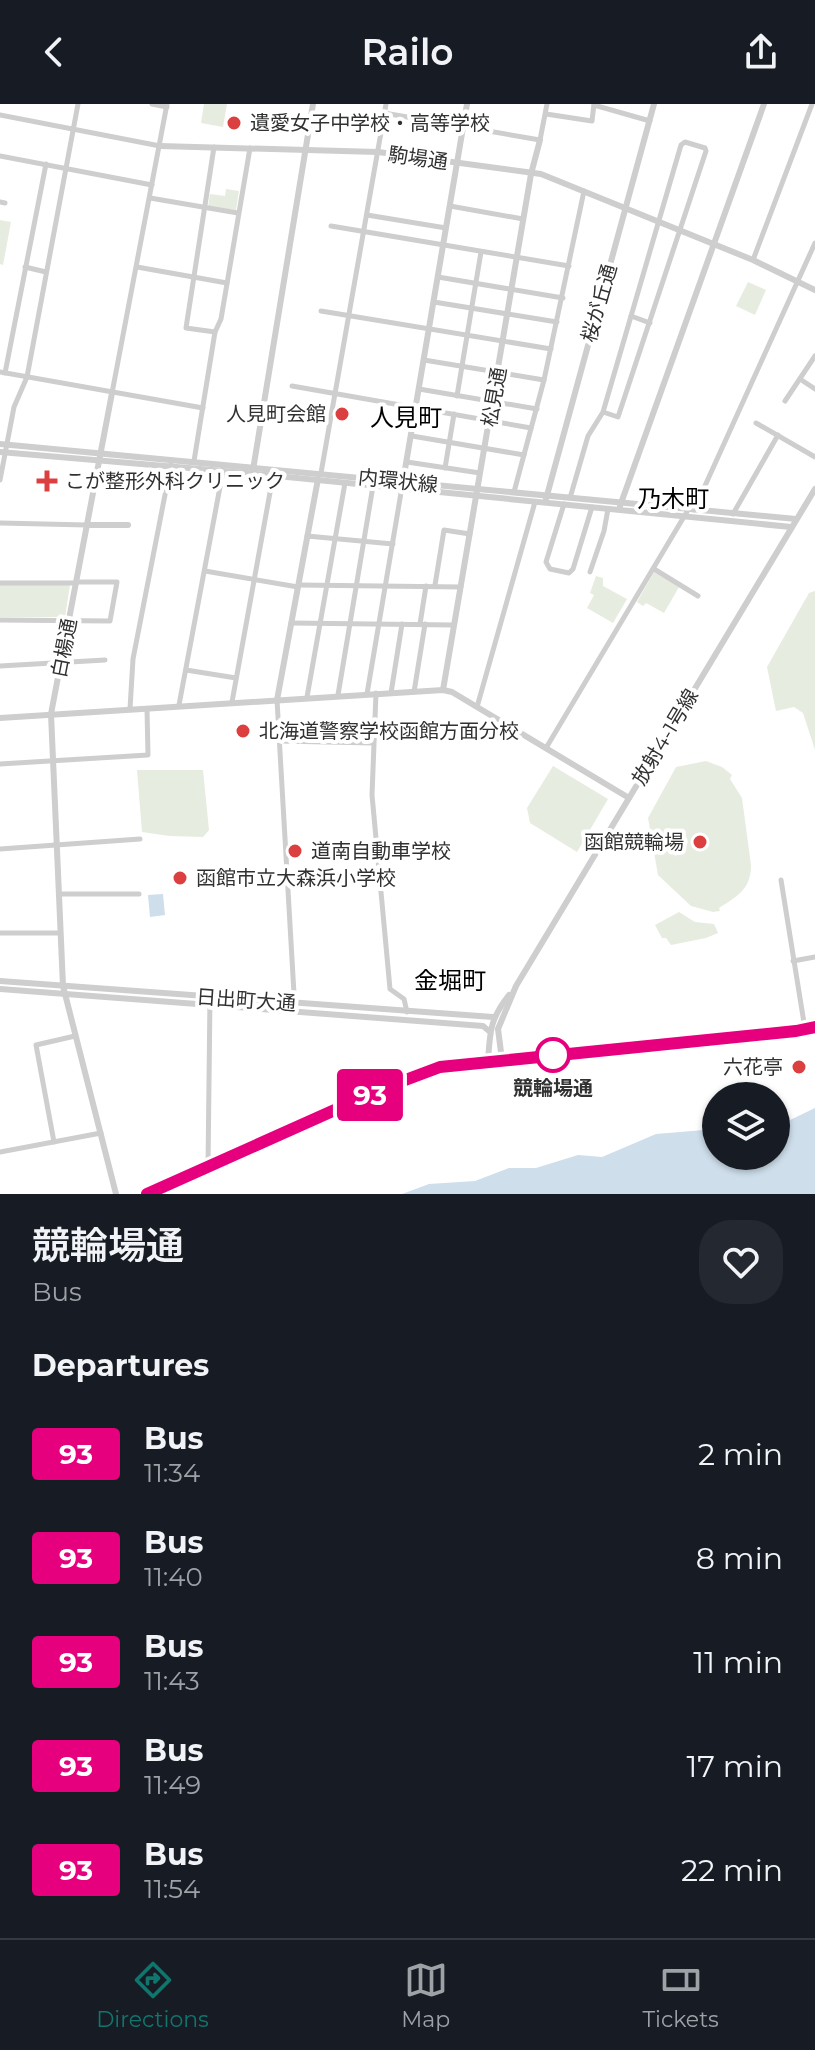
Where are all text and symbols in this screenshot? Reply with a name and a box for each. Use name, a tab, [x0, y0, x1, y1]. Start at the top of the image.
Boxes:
icon: back	[32, 30, 76, 74]
text: Railo	[361, 30, 454, 74]
icon: share	[739, 30, 783, 74]
place label: 遺愛女子中学校・高等学校	[250, 111, 490, 135]
marker: 遺愛女子中学校・高等学校	[225, 114, 243, 132]
street label: 駒場通	[387, 142, 449, 174]
street label: 桜が丘通	[576, 261, 622, 345]
street label: 松見通	[477, 365, 511, 429]
place label: 人見町会館	[226, 402, 326, 426]
district label: 人見町	[370, 403, 442, 432]
marker: 人見町会館	[333, 405, 351, 423]
street label: 内環状線	[357, 465, 439, 497]
place label: こが整形外科クリニック	[65, 469, 285, 493]
marker: こが整形外科クリニック	[36, 470, 58, 492]
district label: 乃木町	[637, 484, 709, 513]
street label: 白楊通	[46, 616, 82, 680]
street label: 放射4-1号線	[627, 685, 703, 789]
place label: 北海道警察学校函館方面分校	[259, 719, 519, 743]
marker: 北海道警察学校函館方面分校	[234, 722, 252, 740]
place label: 函館競輪場	[584, 830, 684, 854]
marker: 函館競輪場	[691, 833, 709, 851]
place label: 道南自動車学校	[311, 839, 451, 863]
marker: 道南自動車学校	[286, 842, 304, 860]
place label: 函館市立大森浜小学校	[196, 866, 396, 890]
marker: 函館市立大森浜小学校	[171, 869, 189, 887]
district label: 金堀町	[414, 966, 486, 995]
street label: 日出町大通	[195, 985, 297, 1015]
marker: 競輪場通	[536, 1038, 570, 1072]
place label: 六花亭	[723, 1055, 783, 1079]
marker: 六花亭	[790, 1058, 808, 1076]
line badge: 93	[334, 1069, 406, 1121]
place label: 競輪場通	[513, 1076, 593, 1100]
text: 93	[353, 1078, 387, 1112]
map controls	[702, 1082, 790, 1170]
button: layers	[702, 1082, 790, 1170]
button: heart	[699, 1220, 783, 1304]
text: 競輪場通	[32, 1222, 184, 1269]
text: Bus	[32, 1276, 82, 1308]
text: Departures	[32, 1347, 209, 1384]
text: Bus	[144, 1420, 204, 1457]
text: 2 min	[698, 1436, 783, 1473]
text: 93	[59, 1437, 93, 1471]
text: 11:34	[144, 1457, 200, 1489]
text: Bus	[144, 1524, 204, 1561]
text: 8 min	[696, 1540, 783, 1577]
text: 93	[59, 1541, 93, 1575]
text: 11:40	[144, 1561, 203, 1593]
text: Bus	[144, 1628, 204, 1665]
text: 11 min	[693, 1644, 783, 1681]
text: 93	[59, 1645, 93, 1679]
text: 11:43	[144, 1665, 200, 1697]
text: Bus	[144, 1732, 204, 1769]
text: 17 min	[686, 1748, 783, 1785]
text: 93	[59, 1749, 93, 1783]
text: 11:49	[144, 1769, 201, 1801]
text: Bus	[144, 1836, 204, 1873]
text: 22 min	[681, 1852, 783, 1889]
text: 93	[59, 1853, 93, 1887]
text: 11:54	[144, 1873, 200, 1905]
tab: Directions	[96, 1958, 209, 2033]
tab: Map	[401, 1958, 450, 2033]
tab: Tickets	[642, 1958, 719, 2033]

